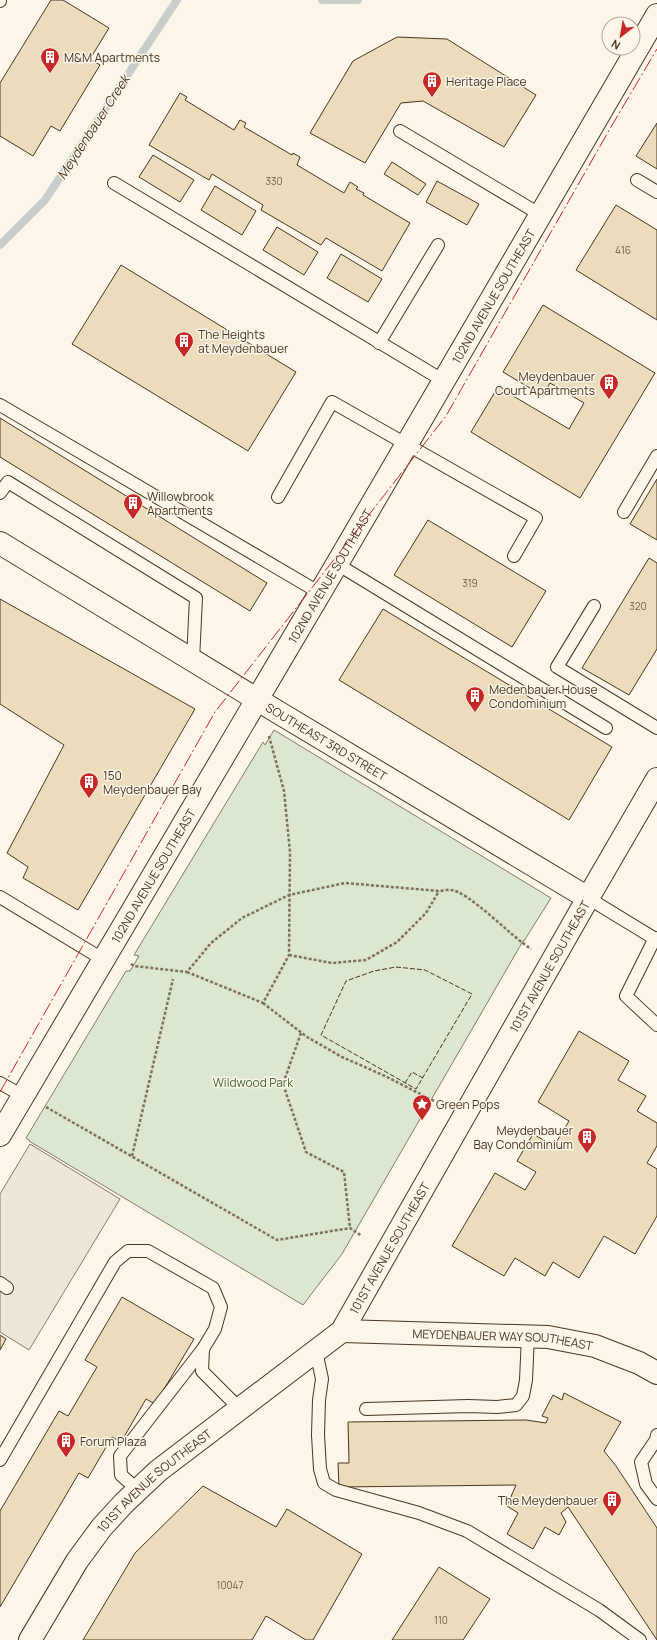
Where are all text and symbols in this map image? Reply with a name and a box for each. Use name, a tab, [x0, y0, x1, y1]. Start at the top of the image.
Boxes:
north arrow	[601, 16, 641, 56]
text: N	[608, 36, 623, 53]
building icon: M&M Apartments	[39, 46, 61, 74]
place label: M&M Apartments	[64, 49, 160, 66]
water label: Meydenbauer Creek	[53, 69, 135, 183]
building icon: Heritage Place	[421, 70, 443, 98]
place label: Heritage Place	[446, 73, 527, 90]
house number: 330	[265, 174, 283, 188]
street label: 102ND AVENUE SOUTHEAST	[447, 225, 539, 367]
house number: 416	[615, 243, 631, 257]
place label: The Heights at Meydenbauer	[198, 326, 289, 357]
building icon: The Heights at Meydenbauer	[173, 330, 195, 358]
place label: Meydenbauer Court Apartments	[495, 368, 596, 399]
building icon: Meydenbauer Court Apartments	[598, 372, 620, 400]
place label: Willowbrook Apartments	[147, 488, 215, 519]
building icon: Willowbrook Apartments	[122, 492, 144, 520]
street label: 102ND AVENUE SOUTHEAST	[284, 505, 376, 646]
house number: 319	[462, 576, 478, 590]
house number: 320	[629, 599, 647, 613]
place label: Medenbauer House Condominium	[489, 681, 598, 712]
building icon: Medenbauer House Condominium	[464, 685, 486, 713]
street label: SOUTHEAST 3RD STREET	[263, 698, 391, 785]
place label: 150 Meydenbauer Bay	[103, 767, 202, 798]
building icon: 150 Meydenbauer Bay	[78, 771, 100, 799]
street label: 102ND AVENUE SOUTHEAST	[107, 805, 200, 946]
street label: 101ST AVENUE SOUTHEAST	[505, 897, 594, 1035]
park label: Wildwood Park	[213, 1074, 294, 1091]
place icon: Green Pops	[411, 1093, 433, 1121]
place label: Green Pops	[436, 1096, 500, 1113]
place label: Meydenbauer Bay Condominium	[473, 1122, 574, 1153]
building icon: Meydenbauer Bay Condominium	[576, 1126, 598, 1154]
street label: 101ST AVENUE SOUTHEAST	[345, 1178, 434, 1317]
street label: MEYDENBAUER WAY SOUTHEAST	[412, 1325, 595, 1354]
street label: 101ST AVENUE SOUTHEAST	[92, 1424, 216, 1536]
building icon: Forum Plaza	[55, 1430, 77, 1458]
place label: Forum Plaza	[80, 1433, 146, 1450]
building icon: The Meydenbauer	[601, 1489, 623, 1517]
place label: The Meydenbauer	[498, 1492, 599, 1509]
house number: 10047	[216, 1578, 244, 1592]
house number: 110	[434, 1613, 448, 1627]

